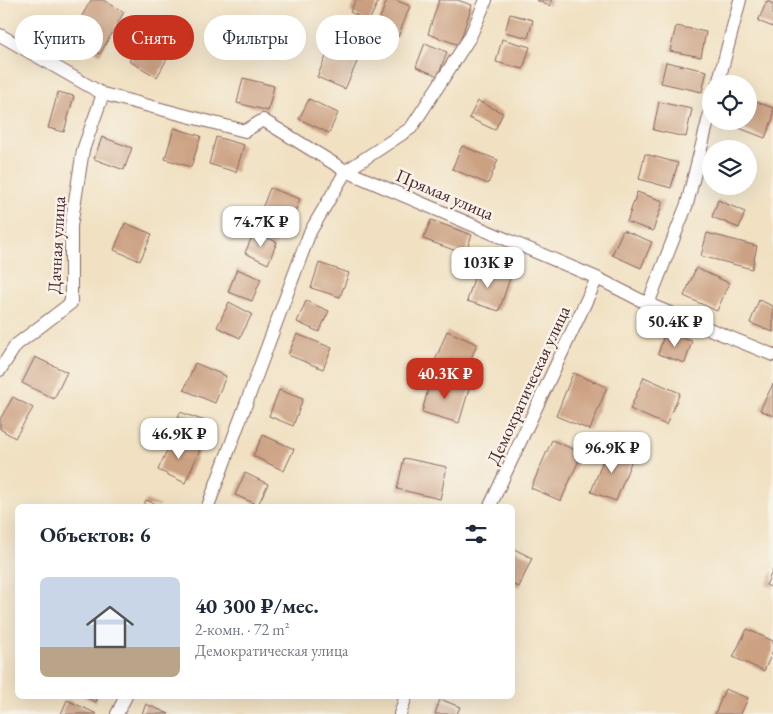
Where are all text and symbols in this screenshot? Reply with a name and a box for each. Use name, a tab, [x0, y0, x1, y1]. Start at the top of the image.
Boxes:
chip: Купить	[15, 15, 103, 60]
chip: Снять	[113, 15, 194, 60]
chip: Фильтры	[204, 15, 306, 60]
chip: Новое	[316, 15, 399, 60]
map controls	[702, 75, 757, 195]
button: locate	[702, 75, 757, 130]
button: layers	[702, 140, 757, 195]
street label: Прямая улица	[393, 163, 498, 225]
street label: Дачная улица	[42, 195, 70, 294]
pin: 74.7K ₽	[215, 206, 307, 248]
text: 74.7K ₽	[233, 211, 289, 232]
pin: 103K ₽	[447, 246, 529, 289]
text: 103K ₽	[462, 252, 514, 273]
street label: Демократическая улица	[481, 301, 575, 468]
pin: 50.4K ₽	[629, 306, 721, 348]
text: 50.4K ₽	[647, 311, 703, 332]
pin: 40.3K ₽	[399, 358, 491, 400]
text: 40.3K ₽	[417, 363, 473, 384]
pin: 46.9K ₽	[133, 418, 225, 460]
text: 46.9K ₽	[151, 423, 207, 444]
pin: 96.9K ₽	[566, 432, 658, 474]
text: 96.9K ₽	[584, 437, 640, 458]
icon: filters	[462, 520, 490, 548]
text: Объектов: 6	[40, 521, 151, 548]
text: 40 300 ₽/мес.	[195, 592, 319, 619]
icon: home	[80, 597, 140, 657]
text: 2-комн. · 72 m²	[195, 619, 290, 640]
text: Демократическая улица	[195, 640, 349, 661]

